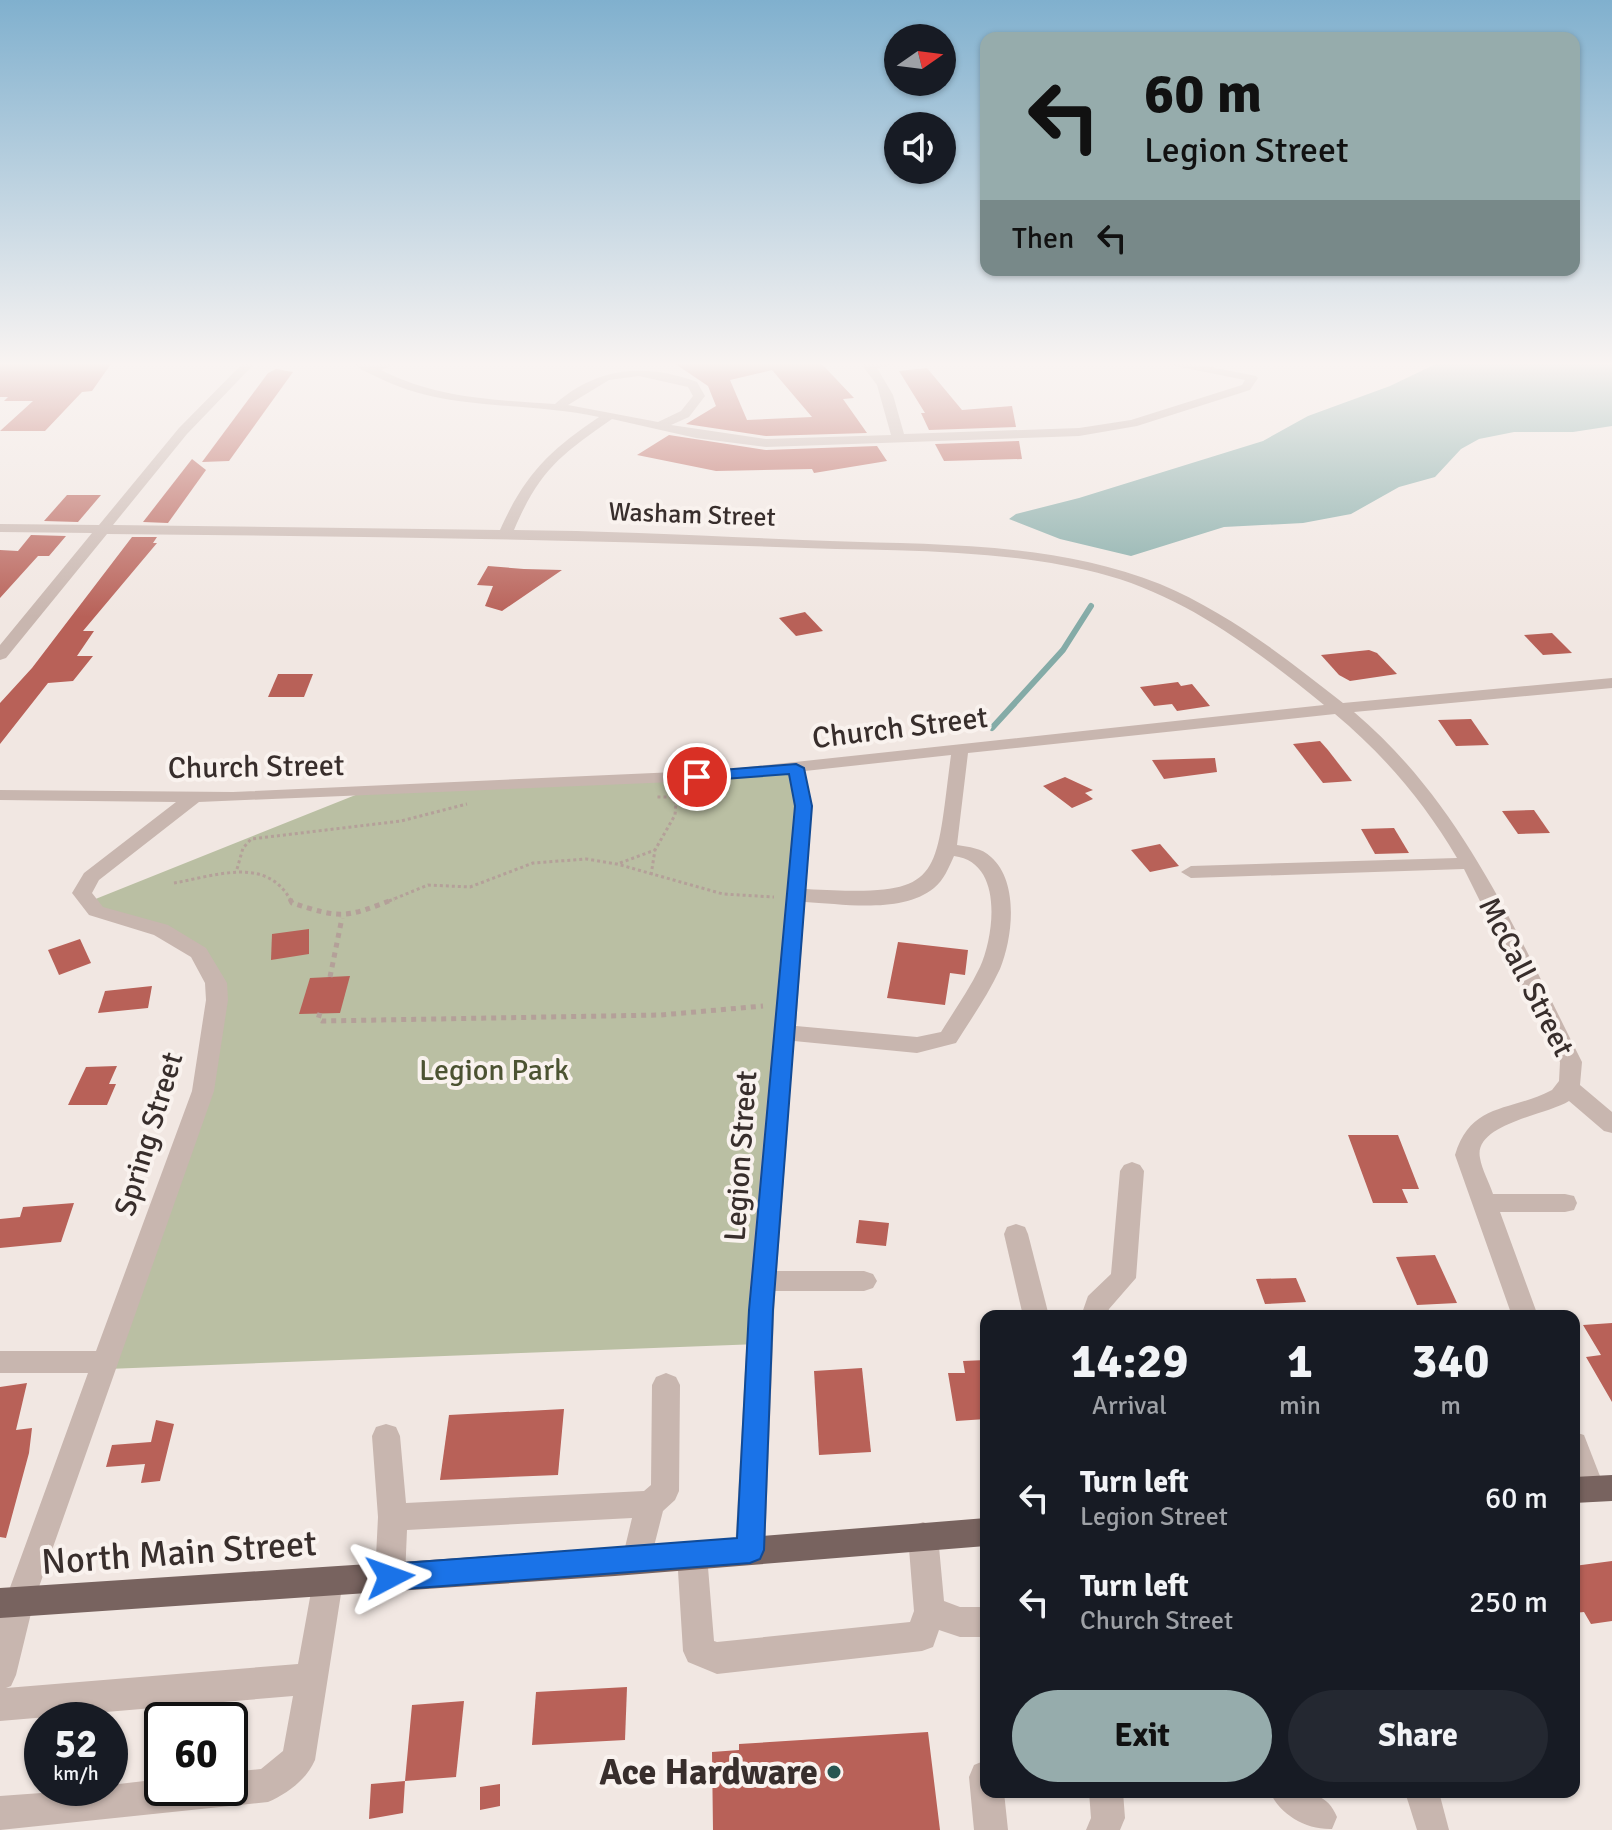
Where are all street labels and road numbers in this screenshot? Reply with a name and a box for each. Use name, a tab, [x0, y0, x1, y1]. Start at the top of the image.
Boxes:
street label: Washam Street	[608, 496, 776, 534]
street label: Church Street	[810, 699, 990, 757]
street label: Church Street	[167, 747, 345, 787]
street label: McCall Street	[1470, 891, 1582, 1063]
street label: Spring Street	[107, 1048, 191, 1220]
street label: Legion Street	[717, 1070, 765, 1242]
street label: North Main Street	[40, 1521, 318, 1585]

